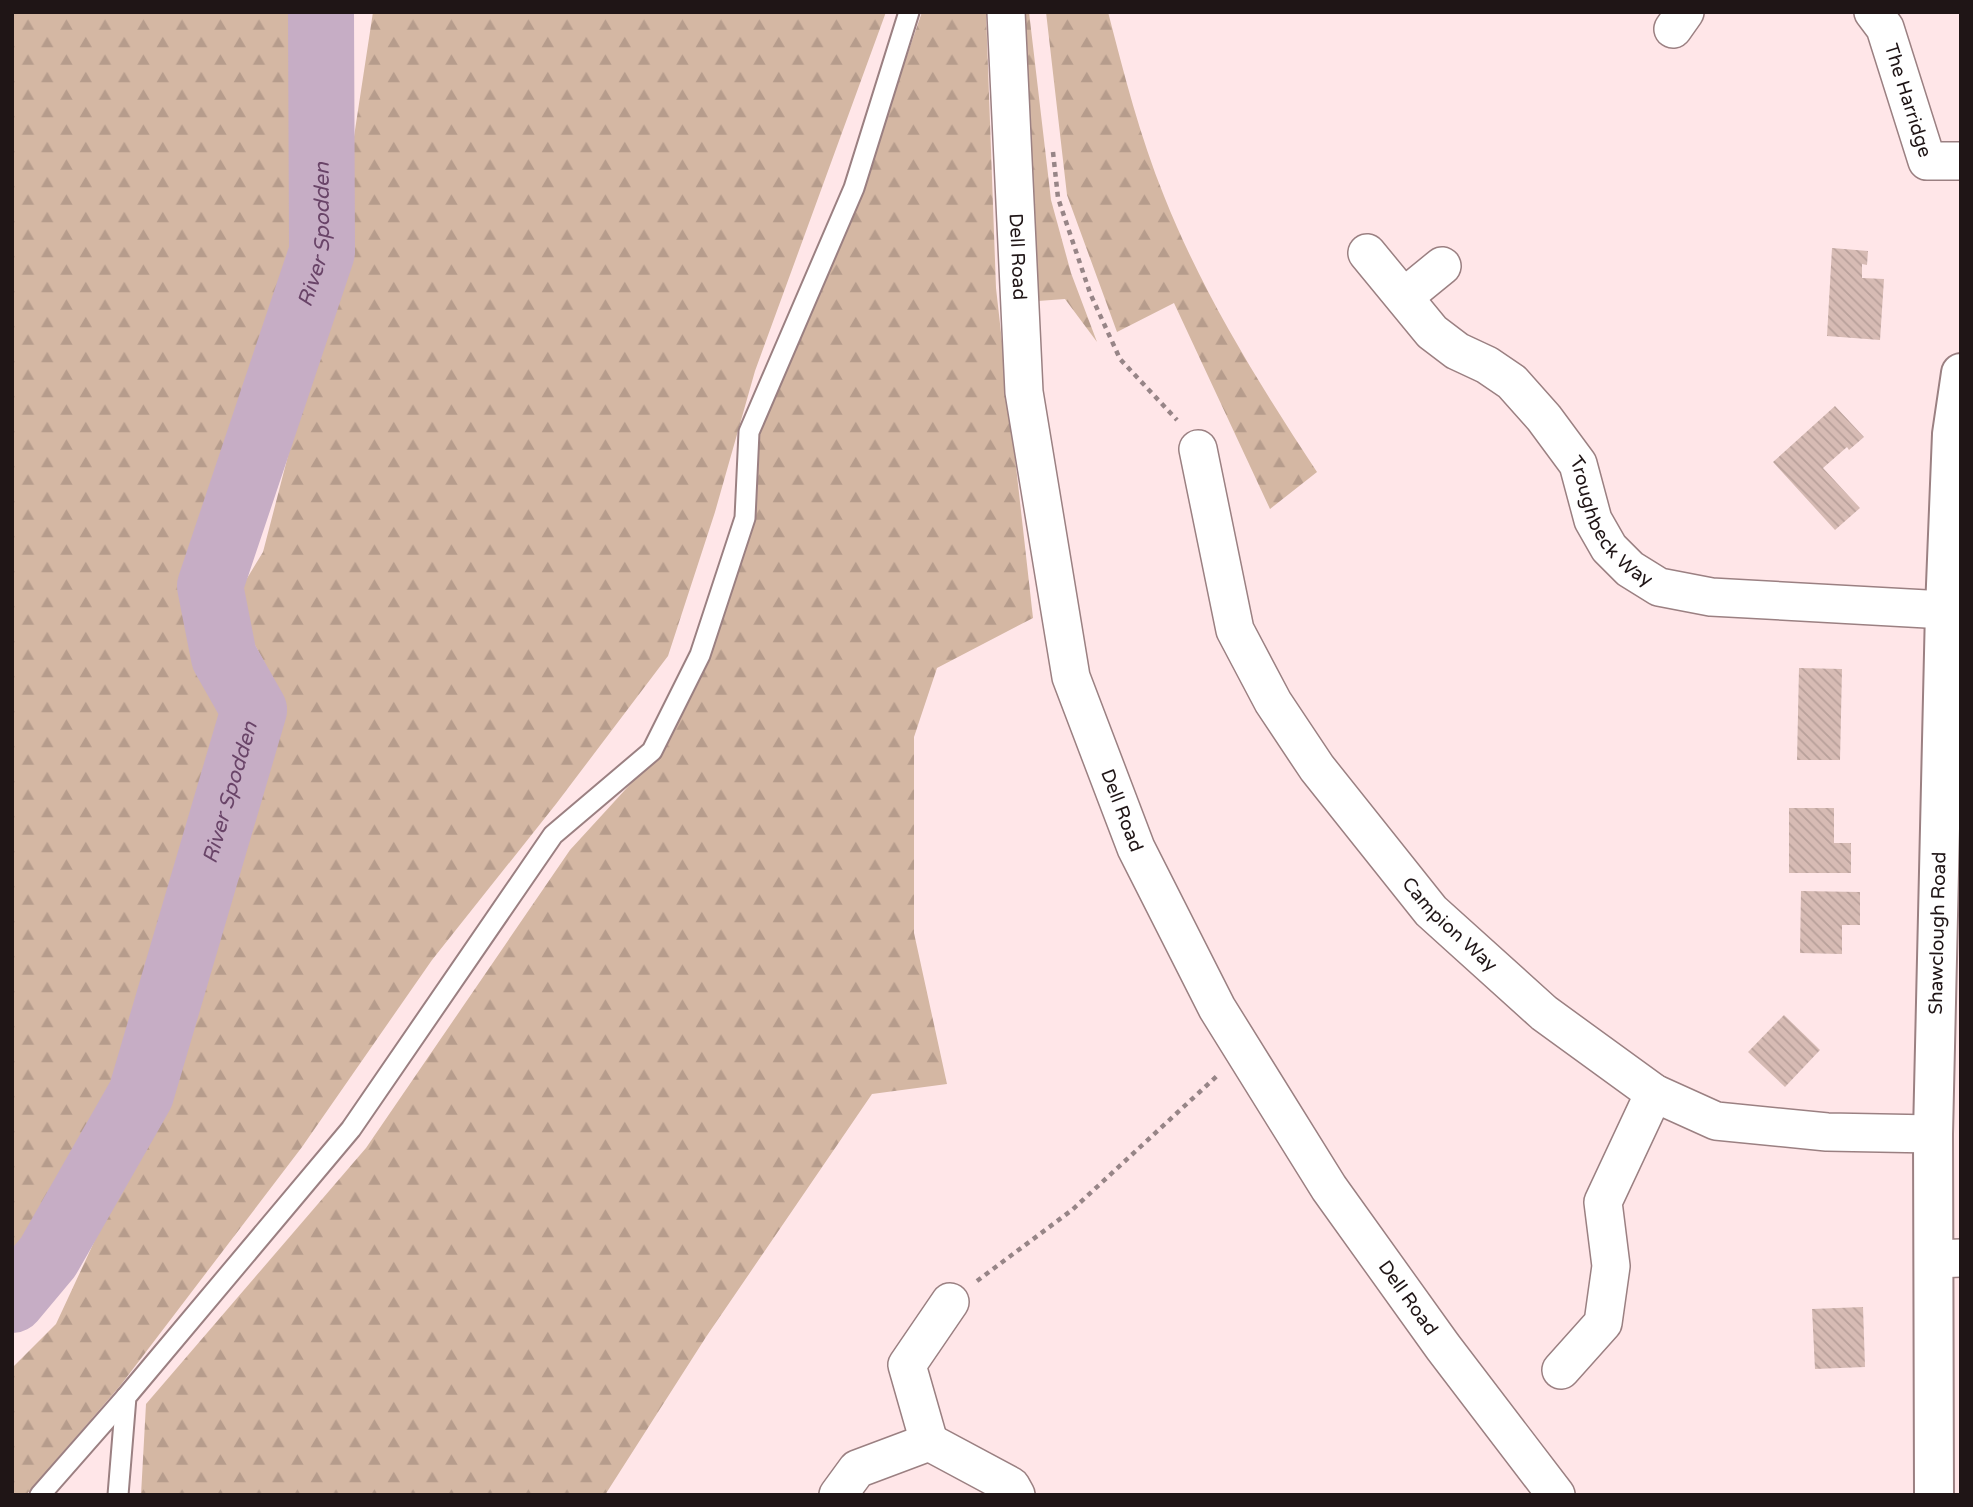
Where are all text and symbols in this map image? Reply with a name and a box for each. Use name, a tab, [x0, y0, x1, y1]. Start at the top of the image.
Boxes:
street label: The Harridge	[1880, 41, 1936, 160]
water label: River Spodden	[292, 161, 335, 310]
street label: Dell Road	[1005, 213, 1031, 301]
street label: Troughbeck Way	[1565, 452, 1657, 591]
water label: River Spodden	[197, 718, 263, 866]
street label: Dell Road	[1096, 766, 1147, 855]
street label: Shawclough Road	[1925, 851, 1950, 1015]
street label: Campion Way	[1397, 873, 1502, 976]
street label: Dell Road	[1374, 1256, 1442, 1340]

